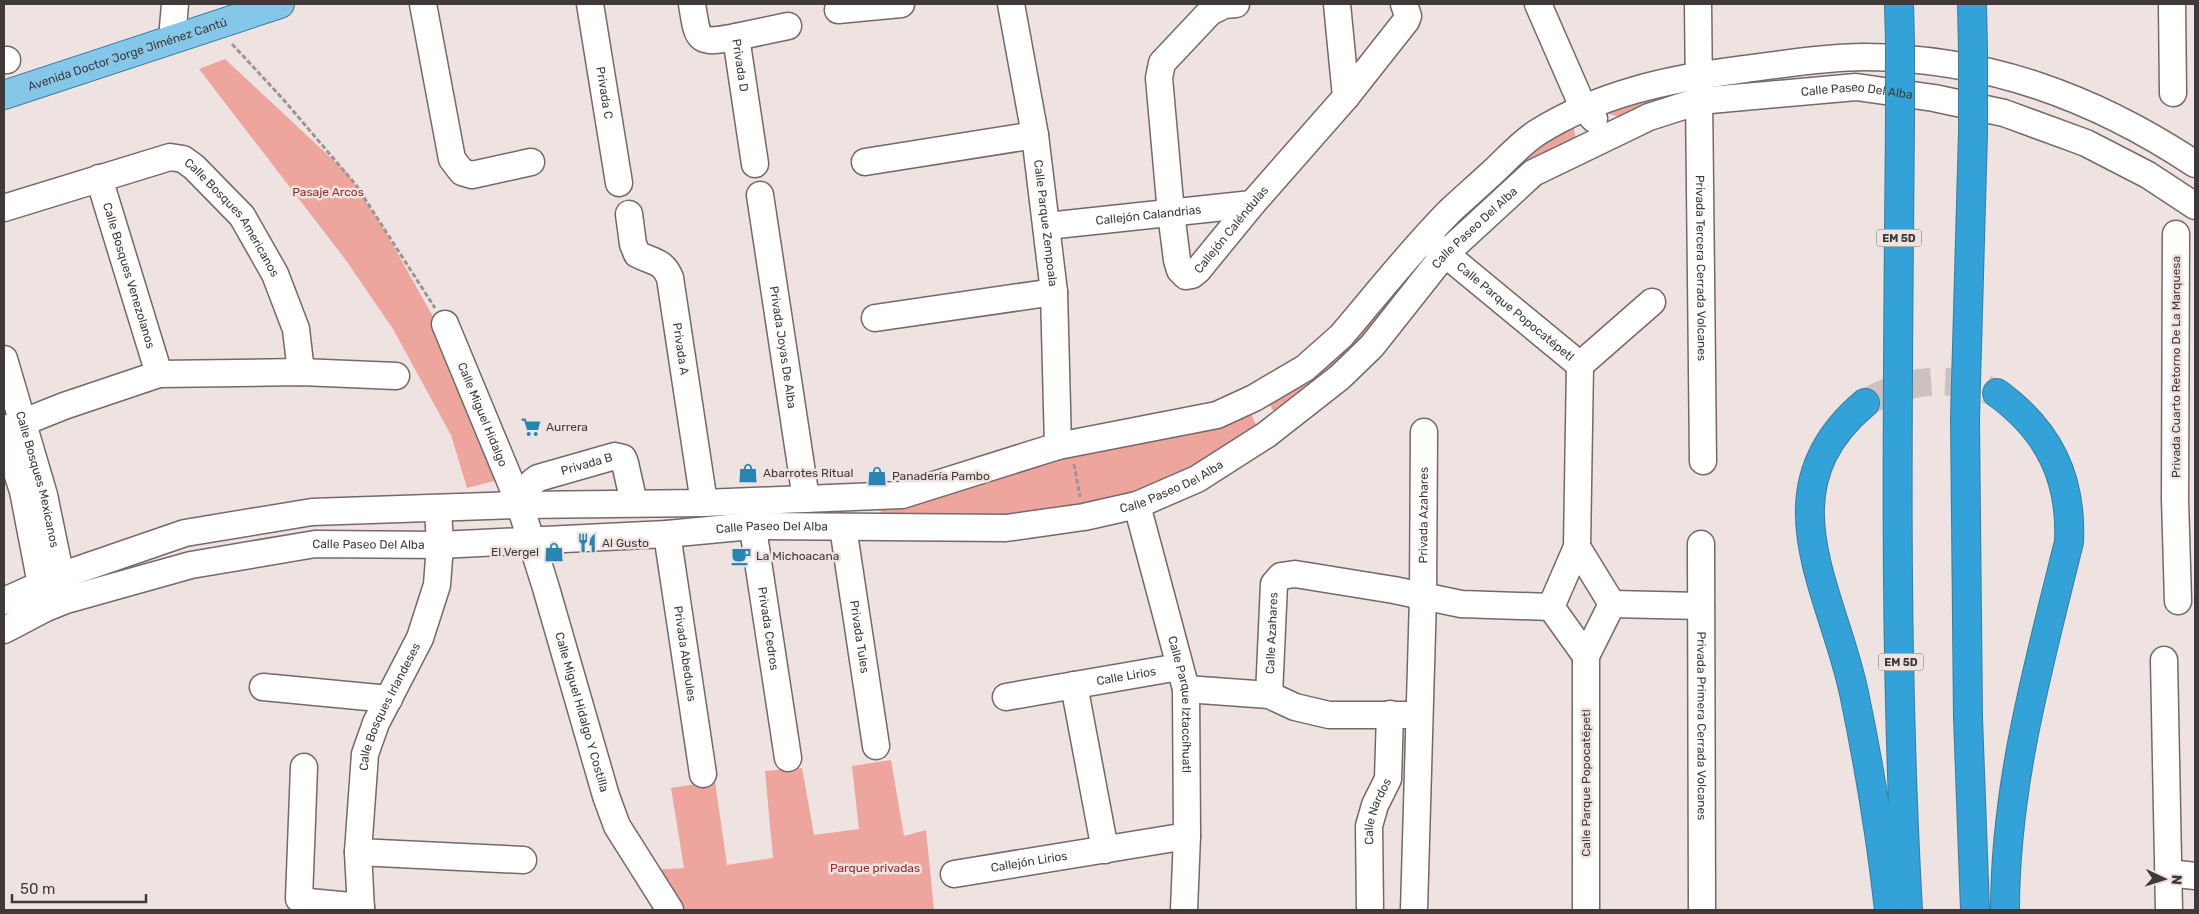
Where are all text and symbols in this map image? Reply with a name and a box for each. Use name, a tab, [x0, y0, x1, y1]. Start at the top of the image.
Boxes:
street label: Avenida Doctor Jorge Jiménez Cantú	[26, 15, 229, 94]
street label: Privada D	[729, 38, 751, 93]
street label: Privada C	[593, 66, 616, 120]
street label: Calle Paseo Del Alba	[1800, 80, 1914, 102]
street label: Calle Bosques Americanos	[182, 155, 282, 279]
street label: Calle Parque Zempoala	[1031, 159, 1060, 287]
street label: Privada Tercera Cerrada Volcanes	[1693, 175, 1709, 361]
street label: Callejón Caléndulas	[1191, 183, 1271, 276]
street label: Calle Paseo Del Alba	[1429, 184, 1520, 271]
park label: Pasaje Arcos	[292, 185, 364, 199]
street label: Calle Bosques Venezolanos	[100, 201, 158, 350]
street label: Callejón Calandrias	[1095, 202, 1202, 228]
road number: EM 5D	[1876, 230, 1922, 247]
street label: Privada Cuarto Retorno De La Marquesa	[2169, 256, 2183, 478]
street label: Calle Parque Popocatépetl	[1454, 259, 1577, 364]
street label: Privada Joyas De Alba	[767, 285, 799, 409]
street label: Privada A	[670, 322, 692, 376]
street label: Calle Miguel Hidalgo	[455, 360, 510, 469]
street label: Calle Bosques Mexicanos	[13, 410, 62, 549]
supermarket icon: Aurrera	[520, 416, 542, 438]
place label: Aurrera	[546, 420, 588, 434]
street label: Privada B	[559, 450, 614, 478]
street label: Calle Paseo Del Alba	[1118, 457, 1226, 516]
shop icon: Abarrotes Ritual	[737, 462, 759, 484]
shop icon: Panadería Pambo	[866, 465, 888, 487]
place label: Abarrotes Ritual	[763, 466, 853, 480]
street label: Privada Azahares	[1416, 467, 1431, 564]
place label: Panadería Pambo	[892, 469, 990, 483]
street label: Calle Paseo Del Alba	[715, 519, 828, 536]
restaurant icon: Al Gusto	[576, 532, 598, 554]
place label: Al Gusto	[602, 536, 649, 550]
street label: Calle Paseo Del Alba	[312, 537, 425, 552]
shop icon: El Vergel	[543, 541, 565, 563]
place label: El Vergel	[491, 545, 539, 559]
cafe icon: La Michoacana	[730, 545, 752, 567]
place label: La Michoacana	[756, 549, 839, 563]
street label: Privada Cedros	[755, 586, 782, 671]
street label: Calle Azahares	[1263, 592, 1281, 674]
street label: Privada Tules	[847, 599, 872, 674]
street label: Privada Abedules	[671, 605, 699, 703]
street label: Calle Miguel Hidalgo Y Costilla	[552, 630, 611, 794]
street label: Privada Primera Cerrada Volcanes	[1694, 632, 1709, 820]
street label: Calle Parque Iztaccíhuatl	[1165, 634, 1194, 773]
street label: Calle Bosques Irlandeses	[357, 641, 423, 771]
road number: EM 5D	[1878, 654, 1924, 670]
street label: Calle Lirios	[1095, 664, 1157, 688]
street label: Calle Parque Popocatépetl	[1579, 709, 1593, 857]
street label: Calle Nardos	[1362, 776, 1394, 845]
street label: Callejón Lirios	[990, 849, 1068, 875]
north arrow	[2139, 854, 2189, 904]
park label: Parque privadas	[830, 861, 920, 875]
scale bar	[12, 872, 146, 904]
text: N	[2168, 874, 2185, 885]
text: 50 m	[20, 880, 55, 898]

